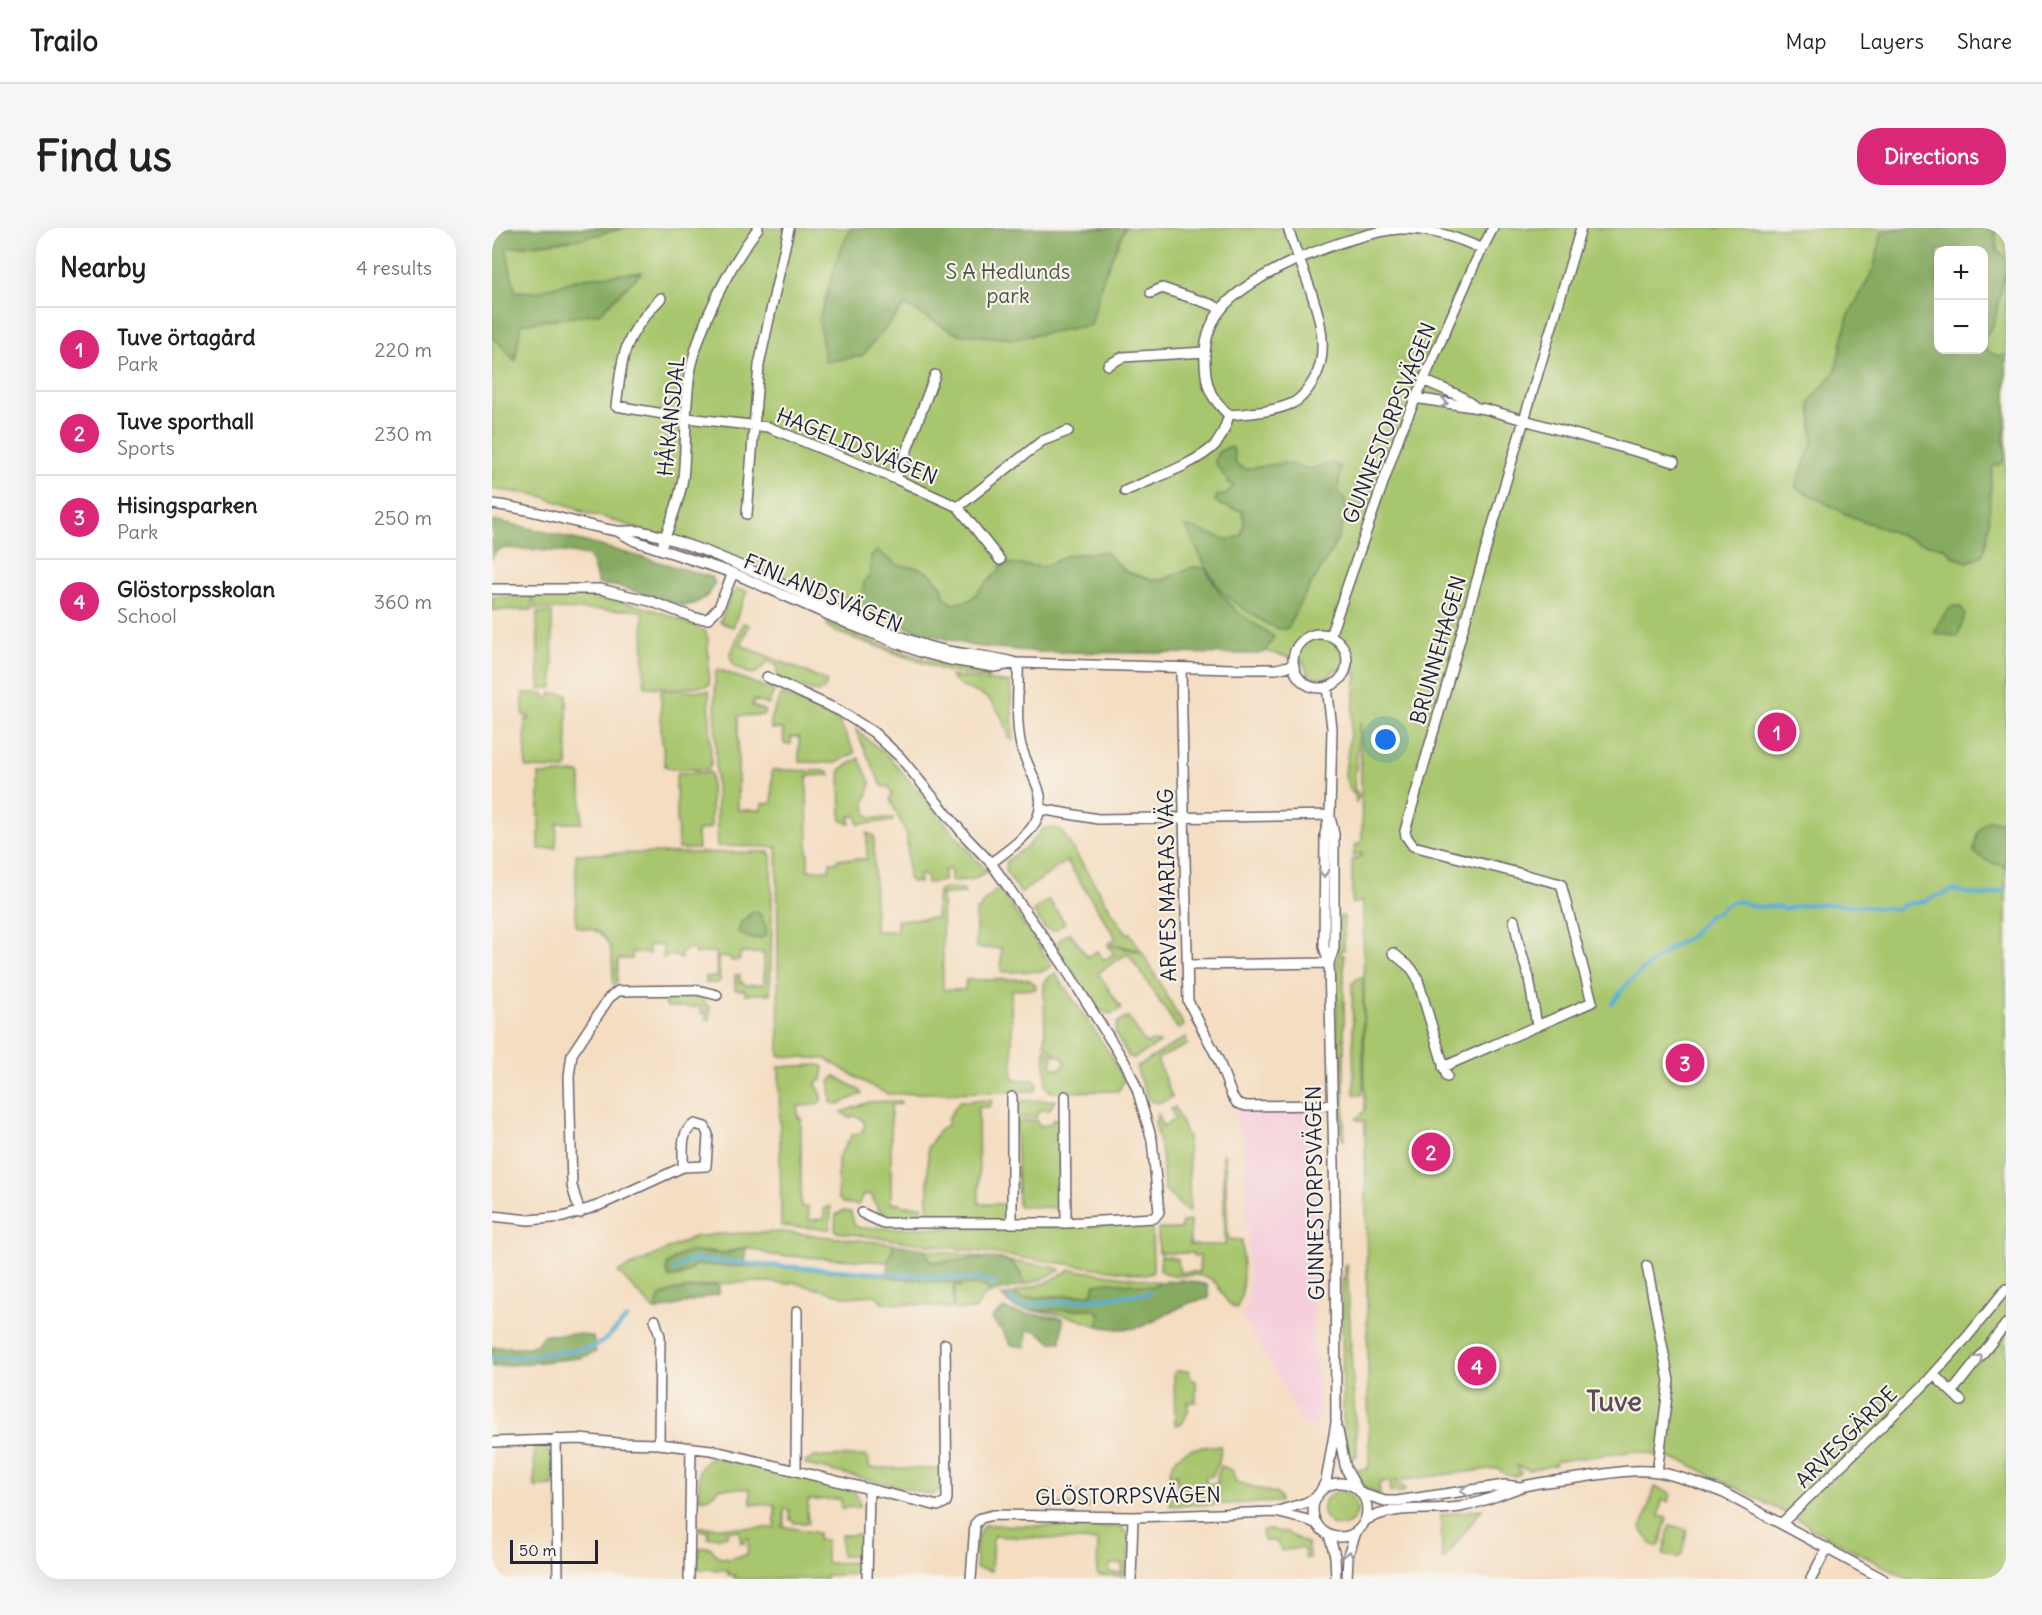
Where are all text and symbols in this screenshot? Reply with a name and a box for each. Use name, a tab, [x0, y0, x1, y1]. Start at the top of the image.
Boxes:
text: Trailo	[30, 23, 98, 59]
text: Map	[1786, 28, 1826, 55]
text: Layers	[1859, 28, 1924, 55]
text: Share	[1957, 28, 2012, 55]
button: Directions	[1857, 128, 2006, 185]
text: Find us	[36, 130, 172, 182]
map controls	[1934, 246, 1988, 354]
button: +	[1934, 246, 1988, 300]
text: Nearby	[60, 251, 146, 284]
text: 4 results	[356, 255, 432, 280]
park label: S A Hedlunds park	[946, 258, 1070, 309]
button: −	[1934, 300, 1988, 354]
street label: GUNNESTORPSVÄGEN	[1336, 318, 1442, 528]
text: Tuve örtagård	[117, 323, 255, 351]
text: 1	[76, 337, 83, 362]
text: 220 m	[375, 337, 432, 362]
text: Park	[117, 351, 158, 376]
street label: HÅKANSDAL	[651, 354, 691, 478]
one-way arrow	[1439, 396, 1449, 409]
street label: HAGELIDSVÄGEN	[773, 401, 941, 491]
text: Tuve sporthall	[117, 407, 254, 435]
text: 2	[74, 421, 85, 446]
text: 230 m	[374, 421, 432, 446]
text: Sports	[117, 435, 175, 460]
text: Hisingsparken	[117, 491, 257, 519]
text: 3	[74, 505, 85, 530]
text: 250 m	[374, 505, 432, 530]
text: Park	[117, 519, 158, 544]
street label: FINLANDSVÄGEN	[740, 547, 906, 639]
street label: BRUNNEHAGEN	[1404, 573, 1472, 727]
text: Glöstorpsskolan	[117, 575, 275, 603]
text: 4	[74, 589, 85, 614]
text: 360 m	[374, 589, 432, 614]
text: School	[117, 603, 177, 628]
pin: 1	[1758, 710, 1796, 754]
your location	[1371, 725, 1400, 754]
street label: ARVES MARIAS VÄG	[1152, 788, 1182, 982]
one-way arrow	[1318, 868, 1331, 877]
pin: 3	[1666, 1040, 1704, 1086]
street label: GUNNESTORPSVÄGEN	[1300, 1085, 1330, 1301]
pin: 2	[1412, 1130, 1450, 1174]
pin: 4	[1458, 1344, 1496, 1388]
one-way arrow	[1972, 1354, 1983, 1365]
street label: ARVESGÄRDE	[1789, 1380, 1903, 1494]
district label: Tuve	[1586, 1384, 1642, 1418]
street label: GLÖSTORPSVÄGEN	[1035, 1481, 1221, 1511]
one-way arrow	[1460, 1484, 1469, 1496]
scale bar	[510, 1537, 598, 1564]
text: 50 m	[519, 1540, 557, 1560]
one-way arrow	[1342, 1550, 1355, 1560]

